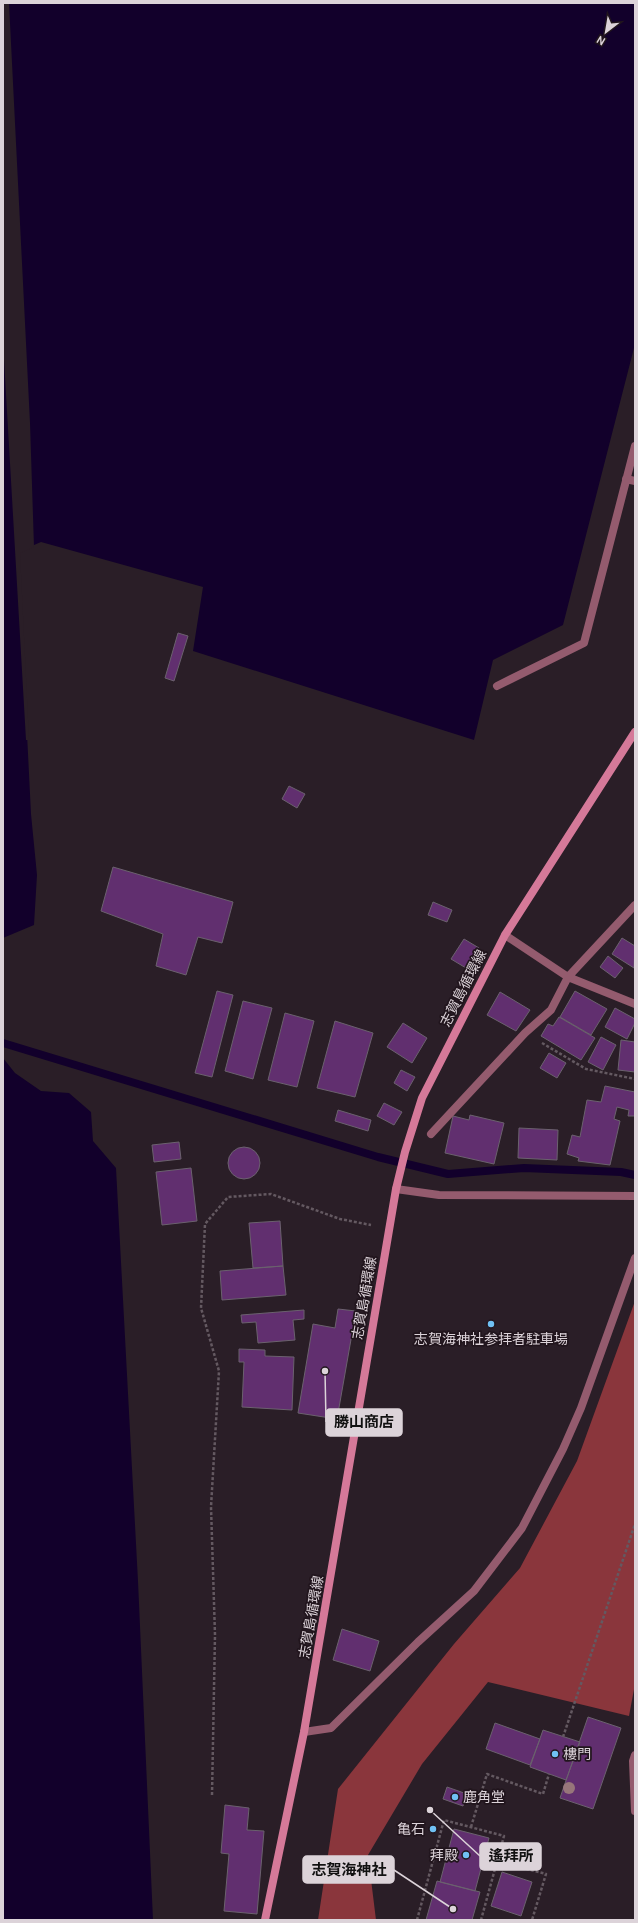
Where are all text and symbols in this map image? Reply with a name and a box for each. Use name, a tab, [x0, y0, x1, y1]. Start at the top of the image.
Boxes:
north arrow	[586, 12, 626, 52]
text: N	[594, 33, 608, 49]
street label: 志賀島循環線	[436, 946, 490, 1030]
street label: 志賀島循環線	[348, 1255, 380, 1341]
marker: 志賀海神社参拝者駐車場	[486, 1319, 496, 1329]
place label: 志賀海神社参拝者駐車場	[414, 1330, 568, 1348]
callout: 勝山商店	[326, 1409, 402, 1436]
text: 勝山商店	[334, 1413, 394, 1431]
street label: 志賀島循環線	[295, 1574, 327, 1660]
place label: 樓門	[563, 1745, 591, 1763]
marker: 樓門	[550, 1749, 560, 1759]
place label: 鹿角堂	[463, 1788, 505, 1806]
marker: 鹿角堂	[450, 1792, 460, 1802]
place label: 亀石	[397, 1820, 425, 1838]
marker: 亀石	[428, 1824, 438, 1834]
callout: 遙拜所	[480, 1843, 541, 1870]
place label: 拜殿	[430, 1846, 458, 1864]
text: 遙拜所	[488, 1847, 534, 1865]
marker: 拜殿	[461, 1850, 471, 1860]
callout: 志賀海神社	[303, 1856, 394, 1883]
text: 志賀海神社	[311, 1861, 387, 1879]

